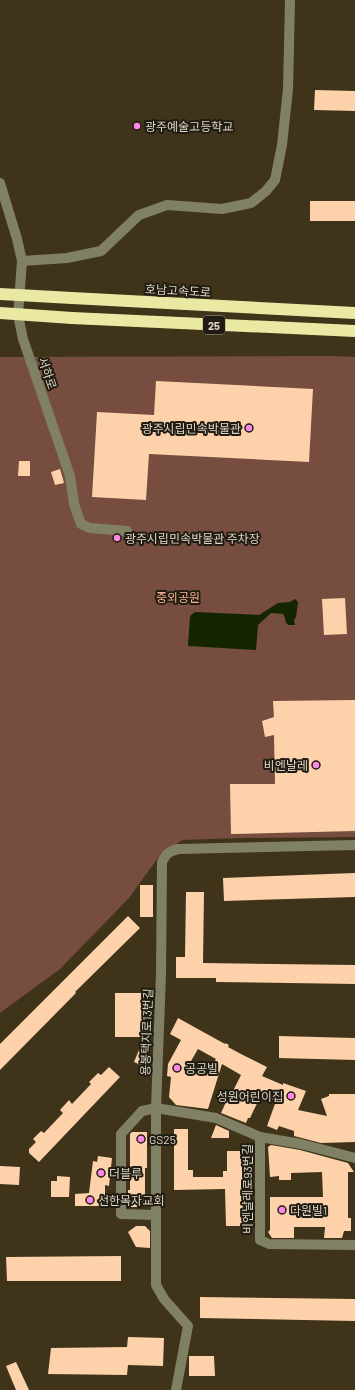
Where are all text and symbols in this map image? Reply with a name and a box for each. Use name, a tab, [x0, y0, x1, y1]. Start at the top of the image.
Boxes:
place label: 광주예술고등학교	[145, 119, 233, 133]
marker: 광주예술고등학교	[132, 121, 142, 131]
street label: 호남고속도로	[145, 281, 211, 299]
road number: 25	[203, 316, 225, 334]
street label: 서하로	[36, 355, 60, 391]
place label: 광주시립민속박물관	[142, 421, 241, 435]
marker: 광주시립민속박물관	[244, 423, 254, 433]
place label: 광주시립민속박물관 주차장	[125, 531, 260, 545]
marker: 광주시립민속박물관 주차장	[112, 533, 122, 543]
park label: 중외공원	[156, 590, 200, 604]
place label: 비엔날레	[264, 758, 308, 772]
marker: 비엔날레	[311, 760, 321, 770]
street label: 용봉택지로13번길	[137, 988, 155, 1076]
place label: 공공빌	[185, 1061, 218, 1075]
marker: 공공빌	[172, 1063, 182, 1073]
place label: 성원어린이집	[217, 1089, 283, 1103]
marker: 성원어린이집	[286, 1091, 296, 1101]
place label: GS25	[149, 1132, 176, 1146]
marker: GS25	[136, 1134, 146, 1144]
street label: 비엔날레로93번길	[240, 1144, 254, 1234]
place label: 더블루	[109, 1166, 142, 1180]
marker: 더블루	[96, 1168, 106, 1178]
place label: 선한목자교회	[98, 1193, 164, 1207]
marker: 선한목자교회	[85, 1195, 95, 1205]
place label: 다원빌1	[290, 1203, 327, 1217]
marker: 다원빌1	[277, 1205, 287, 1215]

